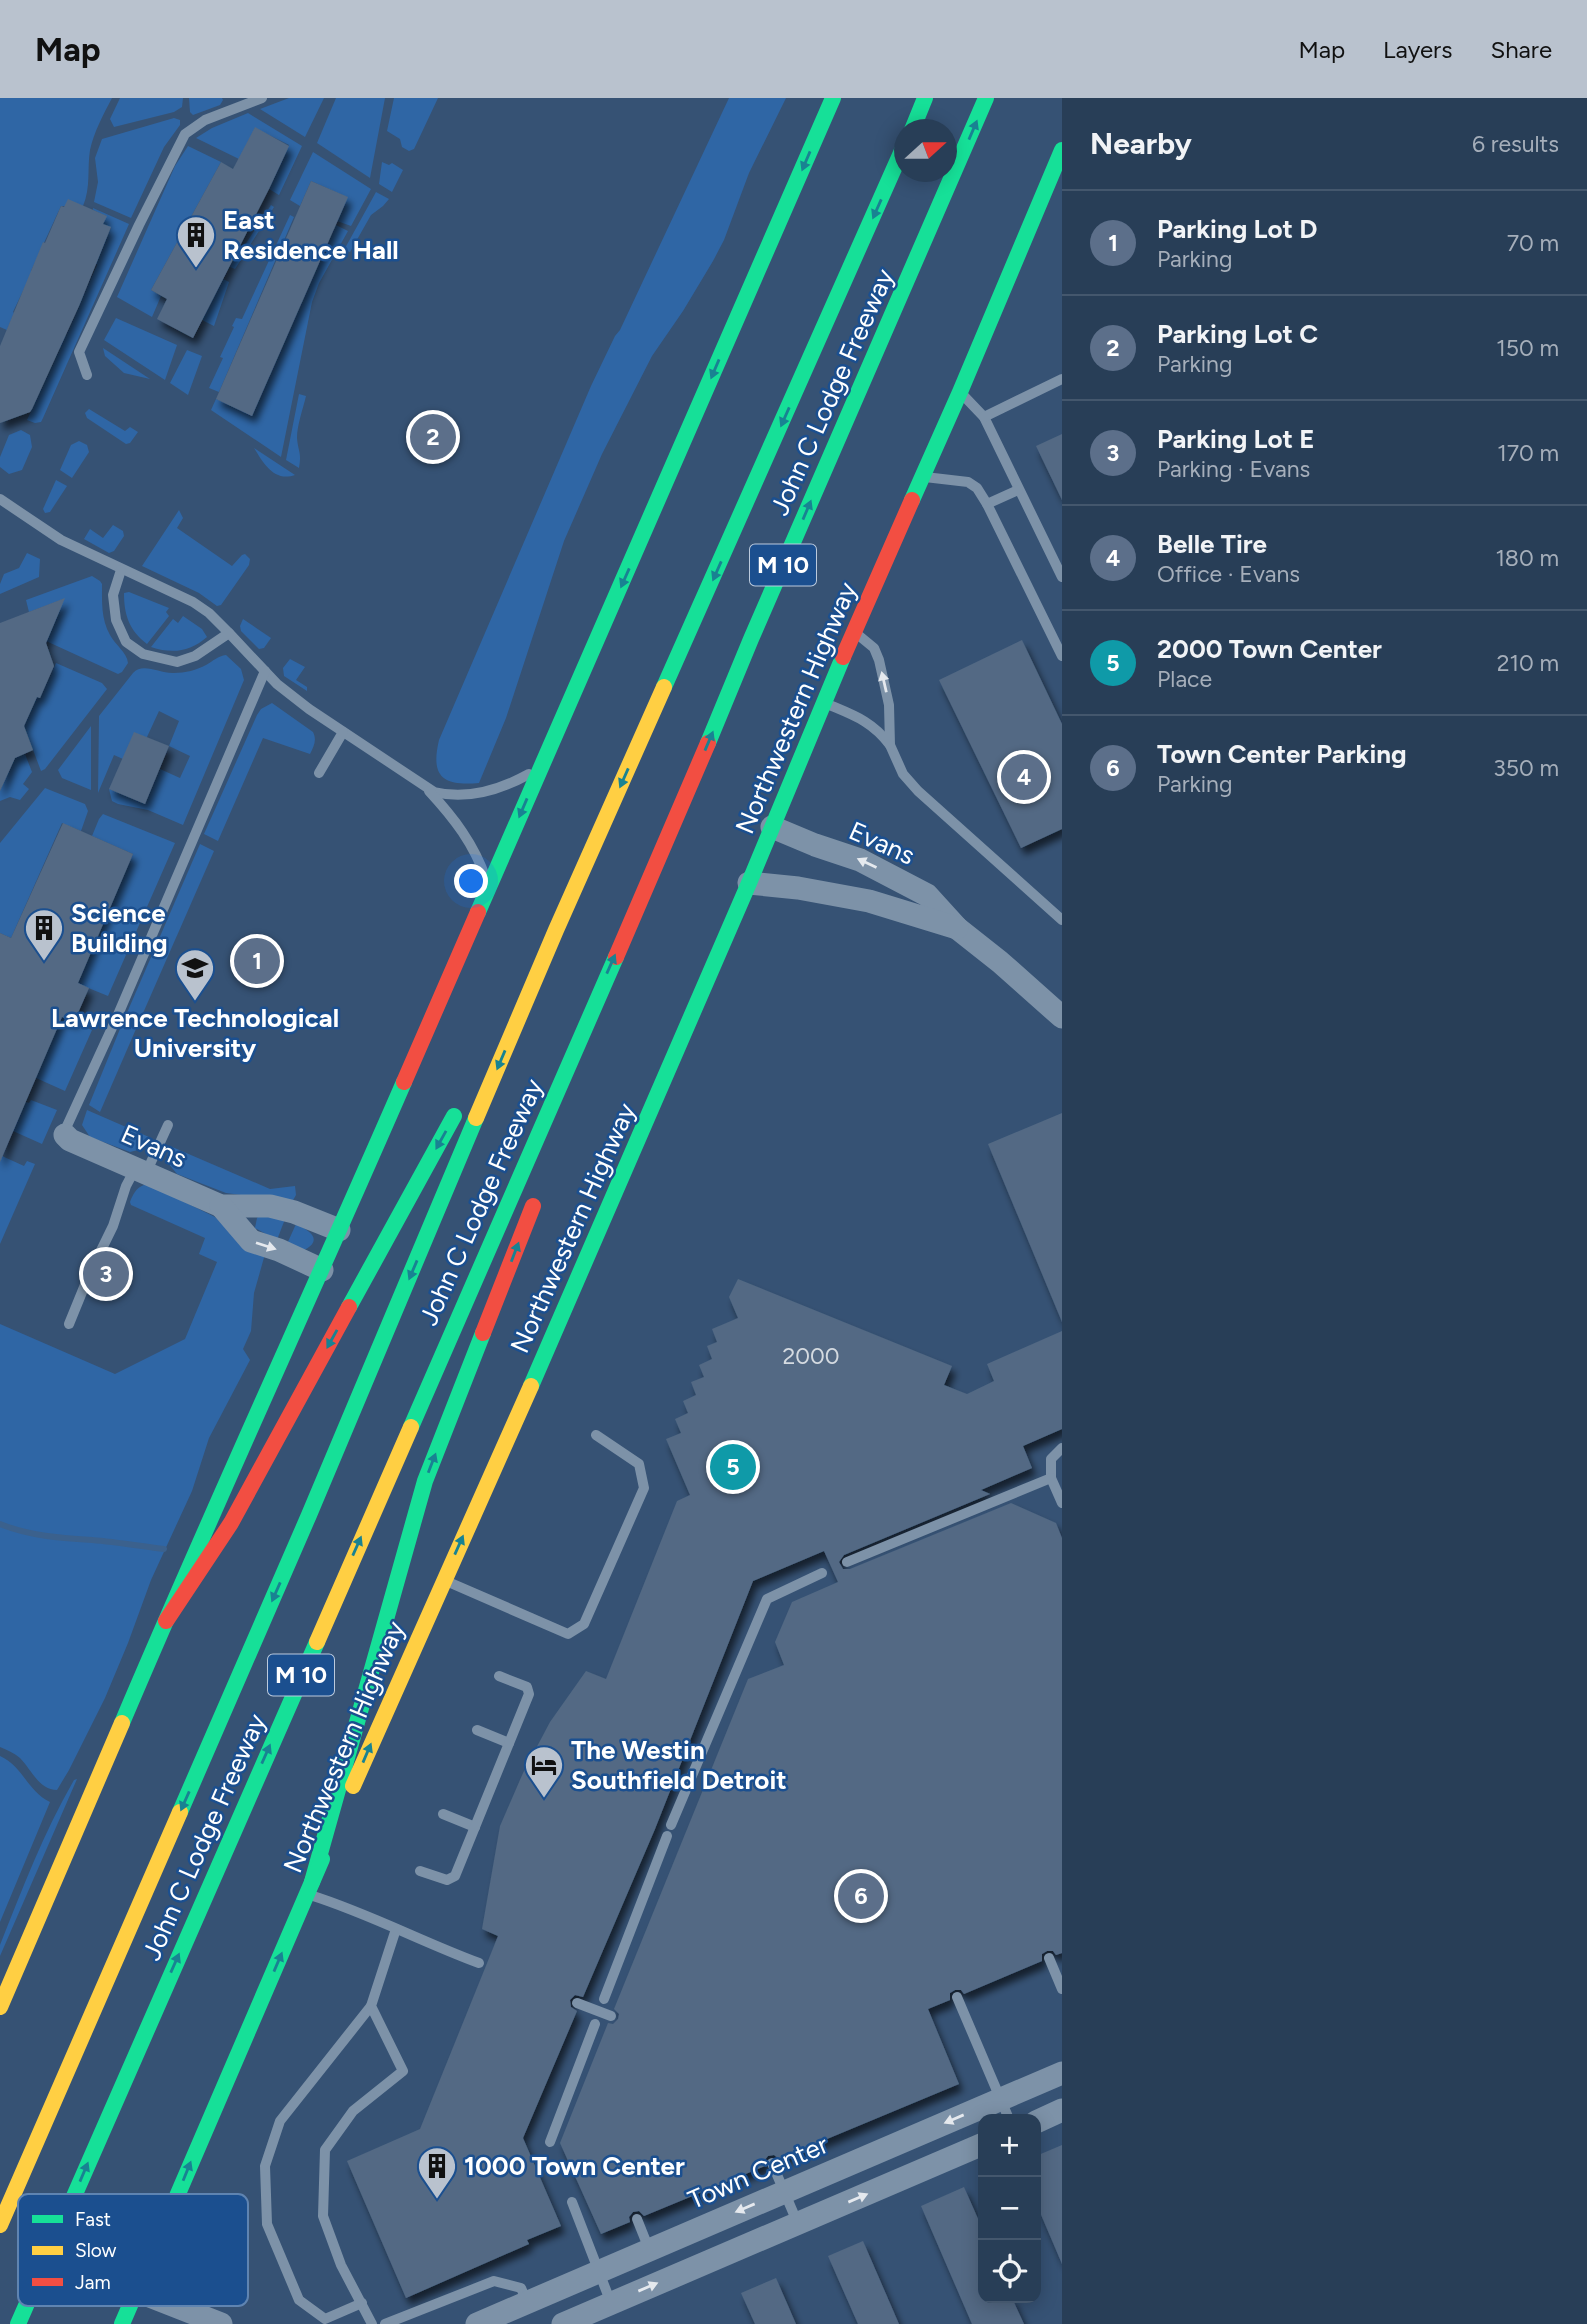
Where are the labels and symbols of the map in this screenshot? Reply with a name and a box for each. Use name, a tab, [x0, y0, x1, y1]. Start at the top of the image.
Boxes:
north arrow	[894, 119, 957, 182]
one-way arrow	[967, 120, 978, 141]
one-way arrow	[801, 151, 812, 172]
one-way arrow	[871, 199, 883, 219]
place label: East Residence Hall	[223, 204, 399, 266]
building icon: East Residence Hall	[175, 214, 217, 269]
street label: John C Lodge Freeway	[763, 264, 901, 520]
one-way arrow	[709, 359, 721, 379]
one-way arrow	[779, 407, 791, 427]
pin: 2	[410, 411, 456, 463]
one-way arrow	[802, 499, 813, 520]
road number: M 10	[750, 544, 816, 586]
one-way arrow	[711, 561, 723, 581]
one-way arrow	[619, 568, 631, 588]
street label: Northwestern Highway	[728, 577, 864, 839]
one-way arrow	[878, 671, 889, 693]
one-way arrow	[704, 731, 715, 752]
pin: 4	[1001, 751, 1047, 803]
one-way arrow	[618, 768, 629, 789]
one-way arrow	[517, 798, 528, 819]
street label: Evans	[844, 814, 920, 872]
one-way arrow	[857, 858, 877, 869]
your location	[454, 864, 488, 898]
place label: Science Building	[71, 897, 168, 959]
building icon: Science Building	[23, 907, 65, 962]
pin: 1	[234, 935, 280, 987]
school or university icon: Lawrence Technological University	[174, 947, 216, 1002]
one-way arrow	[606, 953, 617, 974]
place label: Lawrence Technological University	[51, 1002, 339, 1064]
one-way arrow	[495, 1050, 506, 1071]
street label: John C Lodge Freeway	[412, 1074, 550, 1330]
street label: Northwestern Highway	[503, 1098, 643, 1358]
street label: Evans	[116, 1117, 192, 1175]
one-way arrow	[435, 1130, 447, 1150]
one-way arrow	[255, 1241, 276, 1252]
one-way arrow	[510, 1241, 521, 1262]
pin: 3	[83, 1248, 129, 1300]
one-way arrow	[407, 1260, 419, 1280]
one-way arrow	[326, 1330, 338, 1350]
house number: 2000	[782, 1342, 840, 1370]
pin: 5	[710, 1441, 756, 1493]
one-way arrow	[426, 1453, 437, 1474]
one-way arrow	[453, 1535, 465, 1555]
one-way arrow	[351, 1536, 363, 1556]
one-way arrow	[270, 1582, 282, 1602]
street label: Northwestern Highway	[276, 1616, 412, 1878]
road number: M 10	[268, 1654, 334, 1695]
street label: John C Lodge Freeway	[135, 1709, 273, 1965]
place label: The Westin Southfield Detroit	[571, 1734, 787, 1796]
one-way arrow	[362, 1742, 373, 1763]
one-way arrow	[261, 1744, 272, 1765]
hotel icon: The Westin Southfield Detroit	[523, 1744, 565, 1799]
one-way arrow	[179, 1790, 190, 1811]
pin: 6	[838, 1870, 884, 1922]
one-way arrow	[272, 1951, 283, 1972]
one-way arrow	[169, 1953, 181, 1973]
one-way arrow	[943, 2113, 964, 2124]
street label: Town Center	[683, 2128, 833, 2216]
building icon: 1000 Town Center	[416, 2145, 458, 2200]
place label: 1000 Town Center	[464, 2150, 685, 2182]
one-way arrow	[182, 2160, 193, 2181]
one-way arrow	[79, 2161, 90, 2182]
one-way arrow	[847, 2192, 868, 2203]
legend	[18, 2194, 248, 2306]
one-way arrow	[735, 2202, 755, 2214]
text: Fast	[75, 2208, 111, 2231]
text: Slow	[75, 2239, 117, 2262]
text: Jam	[75, 2271, 111, 2294]
one-way arrow	[638, 2282, 659, 2293]

